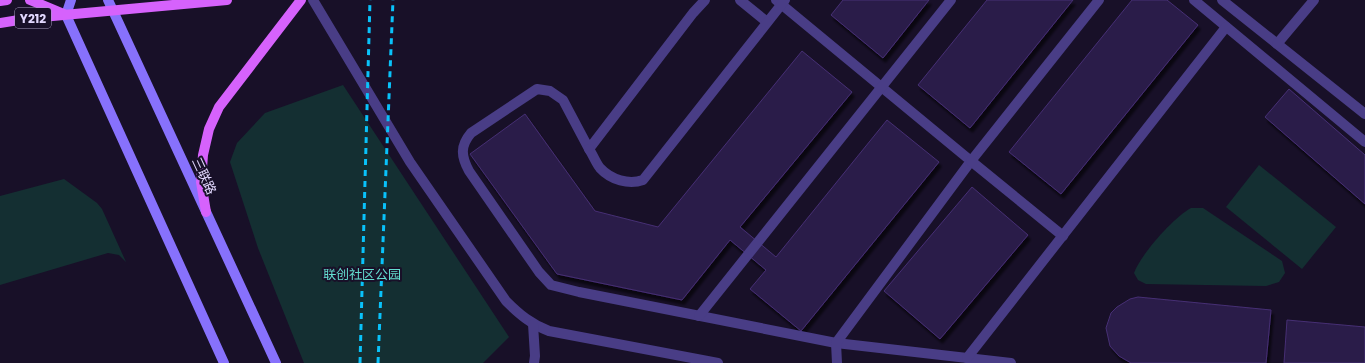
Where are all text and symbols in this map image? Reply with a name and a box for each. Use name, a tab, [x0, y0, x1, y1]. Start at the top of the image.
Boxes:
road number: Y212	[15, 8, 51, 28]
street label: 三联路	[187, 154, 221, 198]
park label: 联创社区公园	[323, 265, 401, 284]

